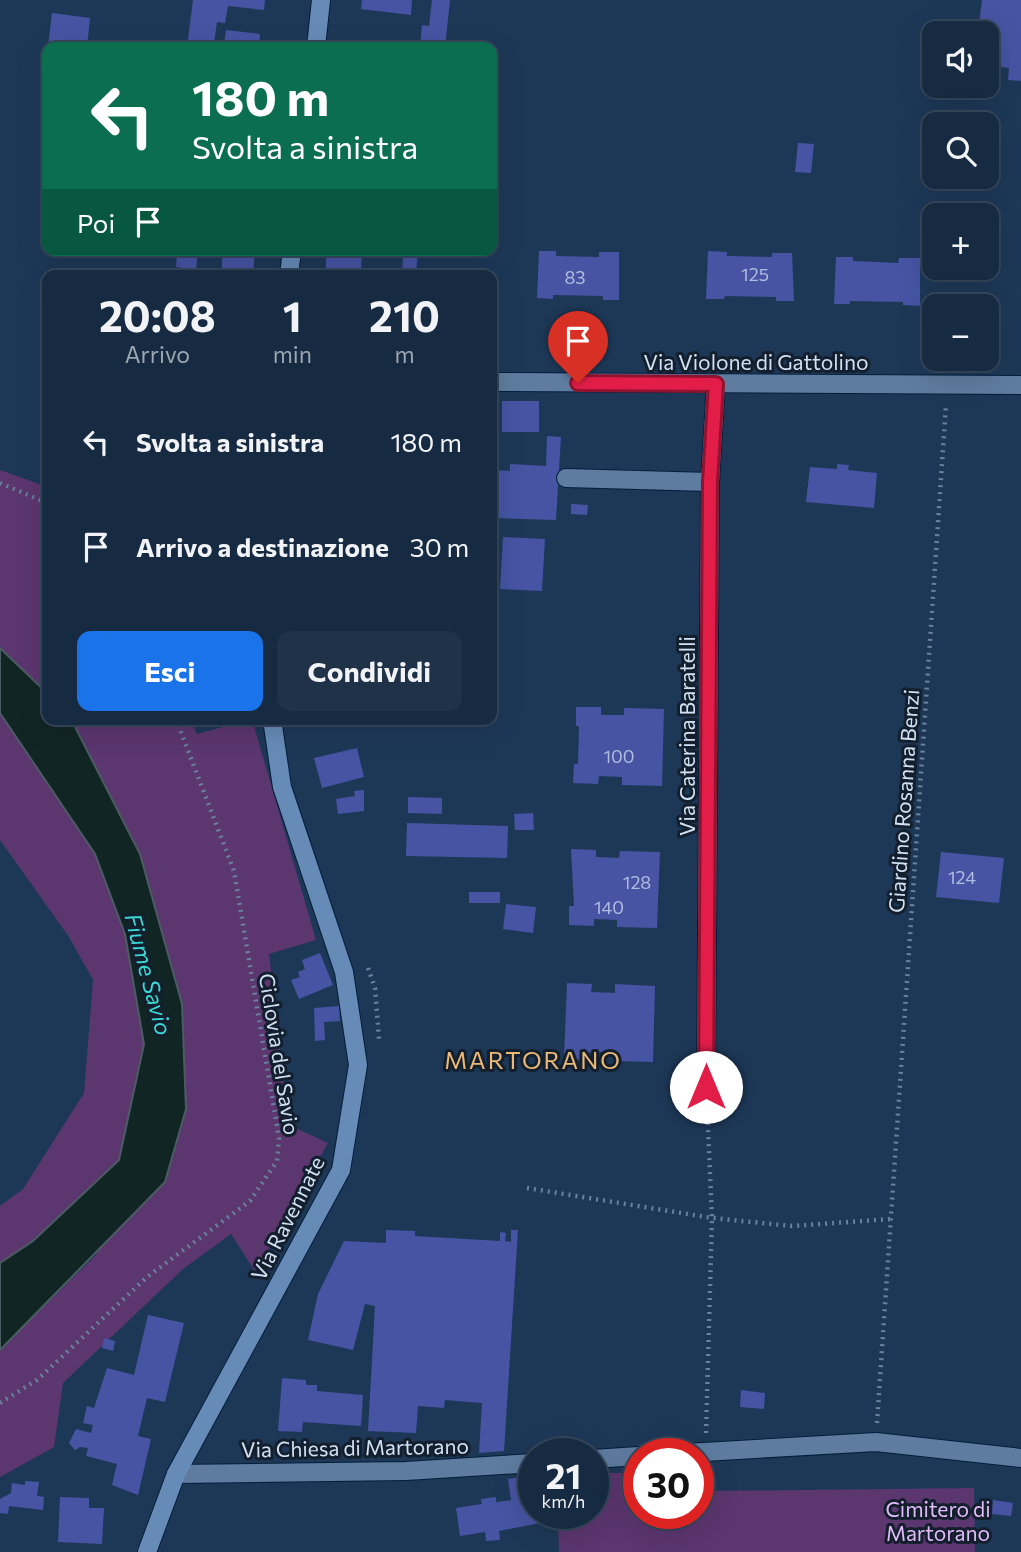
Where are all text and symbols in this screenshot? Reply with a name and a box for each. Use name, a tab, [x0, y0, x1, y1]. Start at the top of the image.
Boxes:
map controls	[922, 21, 999, 371]
button: sound	[922, 21, 999, 98]
text: 180 m	[192, 66, 329, 126]
icon: left	[77, 70, 168, 161]
button: search	[922, 112, 999, 189]
text: Svolta a sinistra	[192, 126, 418, 166]
icon: arrive	[129, 203, 167, 241]
button: +	[922, 203, 999, 280]
text: Poi	[77, 207, 115, 238]
house number: 125	[741, 263, 769, 285]
house number: 83	[564, 266, 586, 288]
text: 20:08	[99, 289, 216, 341]
text: 1	[283, 289, 302, 341]
text: 210	[369, 289, 440, 341]
button: −	[922, 294, 999, 371]
pin	[548, 311, 608, 383]
icon: arrive	[559, 322, 597, 360]
text: Arrivo	[125, 340, 190, 368]
text: min	[273, 340, 312, 368]
text: m	[394, 340, 414, 368]
street label: Via Violone di Gattolino	[643, 349, 869, 374]
icon: left	[77, 423, 115, 461]
text: Svolta a sinistra	[136, 426, 324, 457]
text: 180 m	[390, 426, 462, 457]
icon: arrive	[77, 528, 115, 566]
text: Arrivo a destinazione	[136, 531, 389, 562]
text: 30 m	[410, 531, 469, 562]
button: Esci	[77, 631, 263, 711]
button: Condividi	[277, 631, 462, 711]
street label: Via Caterina Baratelli	[674, 636, 699, 836]
street label: Giardino Rosanna Benzi	[883, 689, 923, 913]
house number: 100	[603, 745, 635, 767]
house number: 124	[948, 866, 976, 888]
house number: 128	[623, 871, 651, 893]
house number: 140	[594, 896, 624, 918]
water label: Fiume Savio	[119, 910, 179, 1038]
street label: Ciclovia del Savio	[255, 971, 305, 1137]
district label: MARTORANO	[444, 1045, 622, 1074]
position arrow	[669, 1050, 743, 1124]
street label: Via Ravennate	[245, 1152, 329, 1284]
street label: Via Chiesa di Martorano	[241, 1433, 469, 1461]
speed limit sign: 30	[623, 1438, 714, 1529]
text: 21	[546, 1453, 581, 1496]
text: km/h	[542, 1490, 585, 1512]
park label: Cimitero di Martorano	[885, 1496, 991, 1545]

